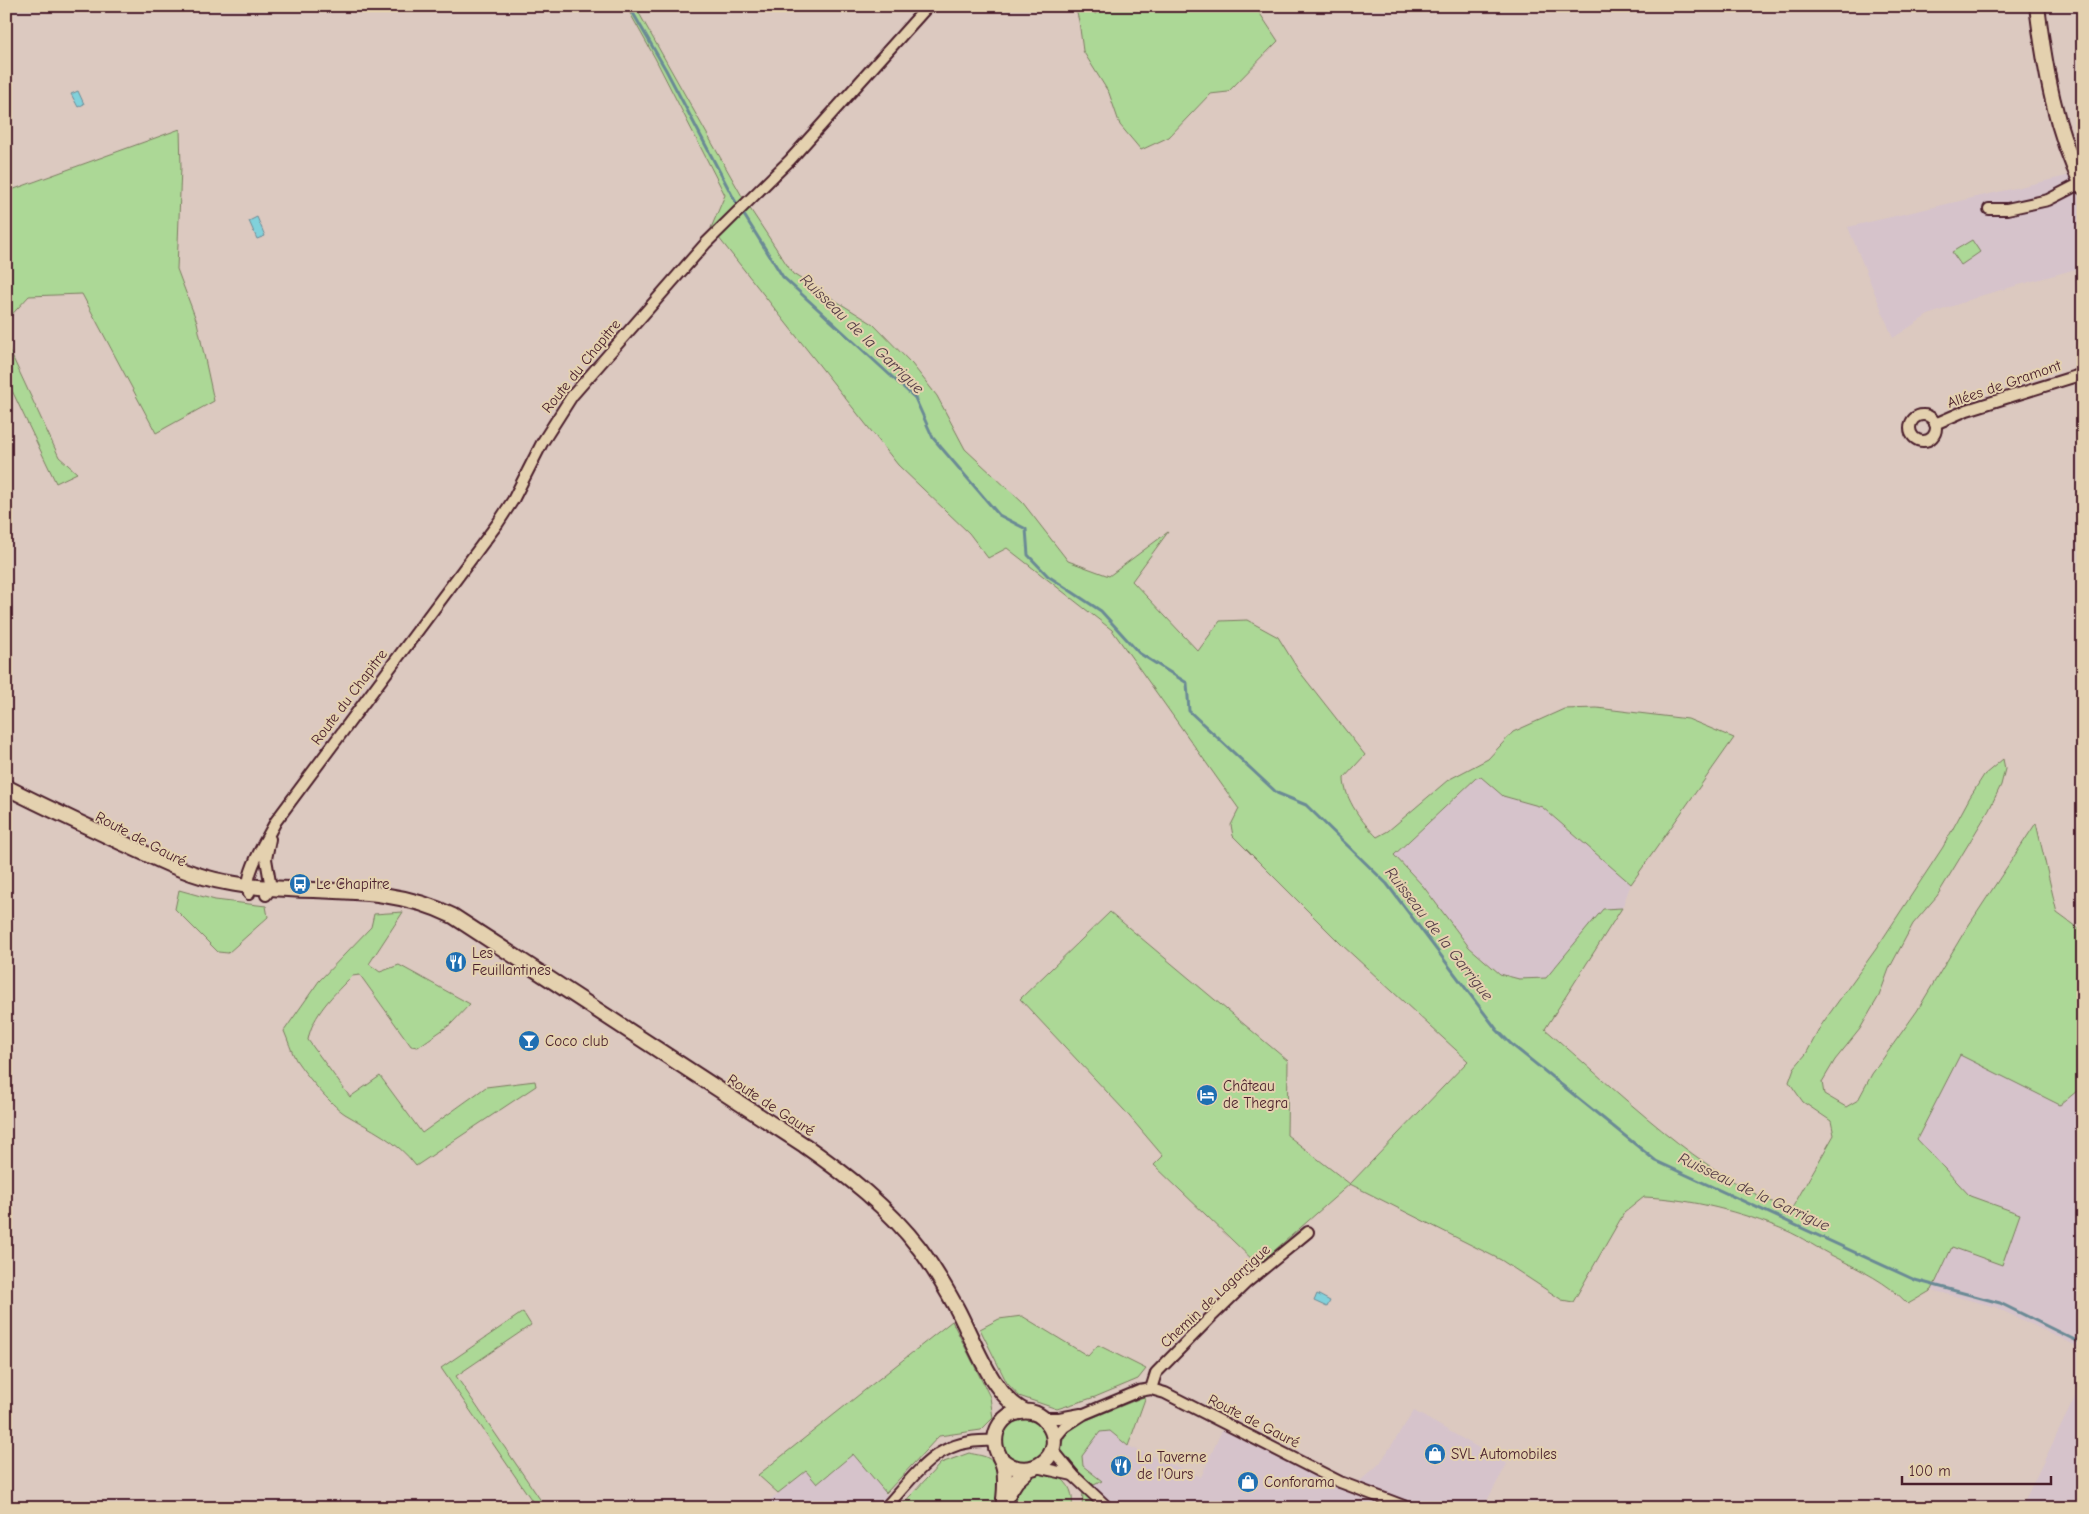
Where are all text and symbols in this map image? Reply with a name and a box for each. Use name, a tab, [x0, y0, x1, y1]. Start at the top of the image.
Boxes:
water label: Ruisseau de la Garrigue	[797, 270, 927, 398]
street label: Route du Chapitre	[538, 315, 625, 416]
street label: Allées de Gramont	[1945, 356, 2064, 412]
street label: Route du Chapitre	[307, 645, 391, 748]
street label: Route de Gauré	[92, 807, 190, 871]
water label: Ruisseau de la Garrigue	[1381, 864, 1497, 1004]
bus stop icon: Le Chapitre	[288, 872, 312, 896]
place label: Le Chapitre	[316, 875, 390, 893]
place label: Les Feuillantines	[472, 944, 551, 979]
restaurant icon: Les Feuillantines	[444, 950, 468, 974]
bar icon: Coco club	[517, 1029, 541, 1053]
place label: Coco club	[545, 1032, 609, 1050]
street label: Route de Gauré	[724, 1070, 818, 1140]
place label: Château de Thegra	[1223, 1077, 1288, 1112]
hotel icon: Château de Thegra	[1195, 1083, 1219, 1107]
water label: Ruisseau de la Garrigue	[1676, 1149, 1832, 1235]
street label: Chemin de Lagarrigue	[1156, 1240, 1274, 1352]
street label: Route de Gauré	[1205, 1390, 1303, 1452]
shop icon: SVL Automobiles	[1423, 1442, 1447, 1466]
place label: SVL Automobiles	[1451, 1445, 1557, 1463]
place label: La Taverne de l'Ours	[1137, 1448, 1207, 1483]
restaurant icon: La Taverne de l'Ours	[1109, 1454, 1133, 1478]
scale bar	[1902, 1454, 2050, 1486]
text: 100 m	[1909, 1462, 1951, 1480]
shop icon: Conforama	[1236, 1470, 1260, 1494]
place label: Conforama	[1264, 1473, 1335, 1491]

